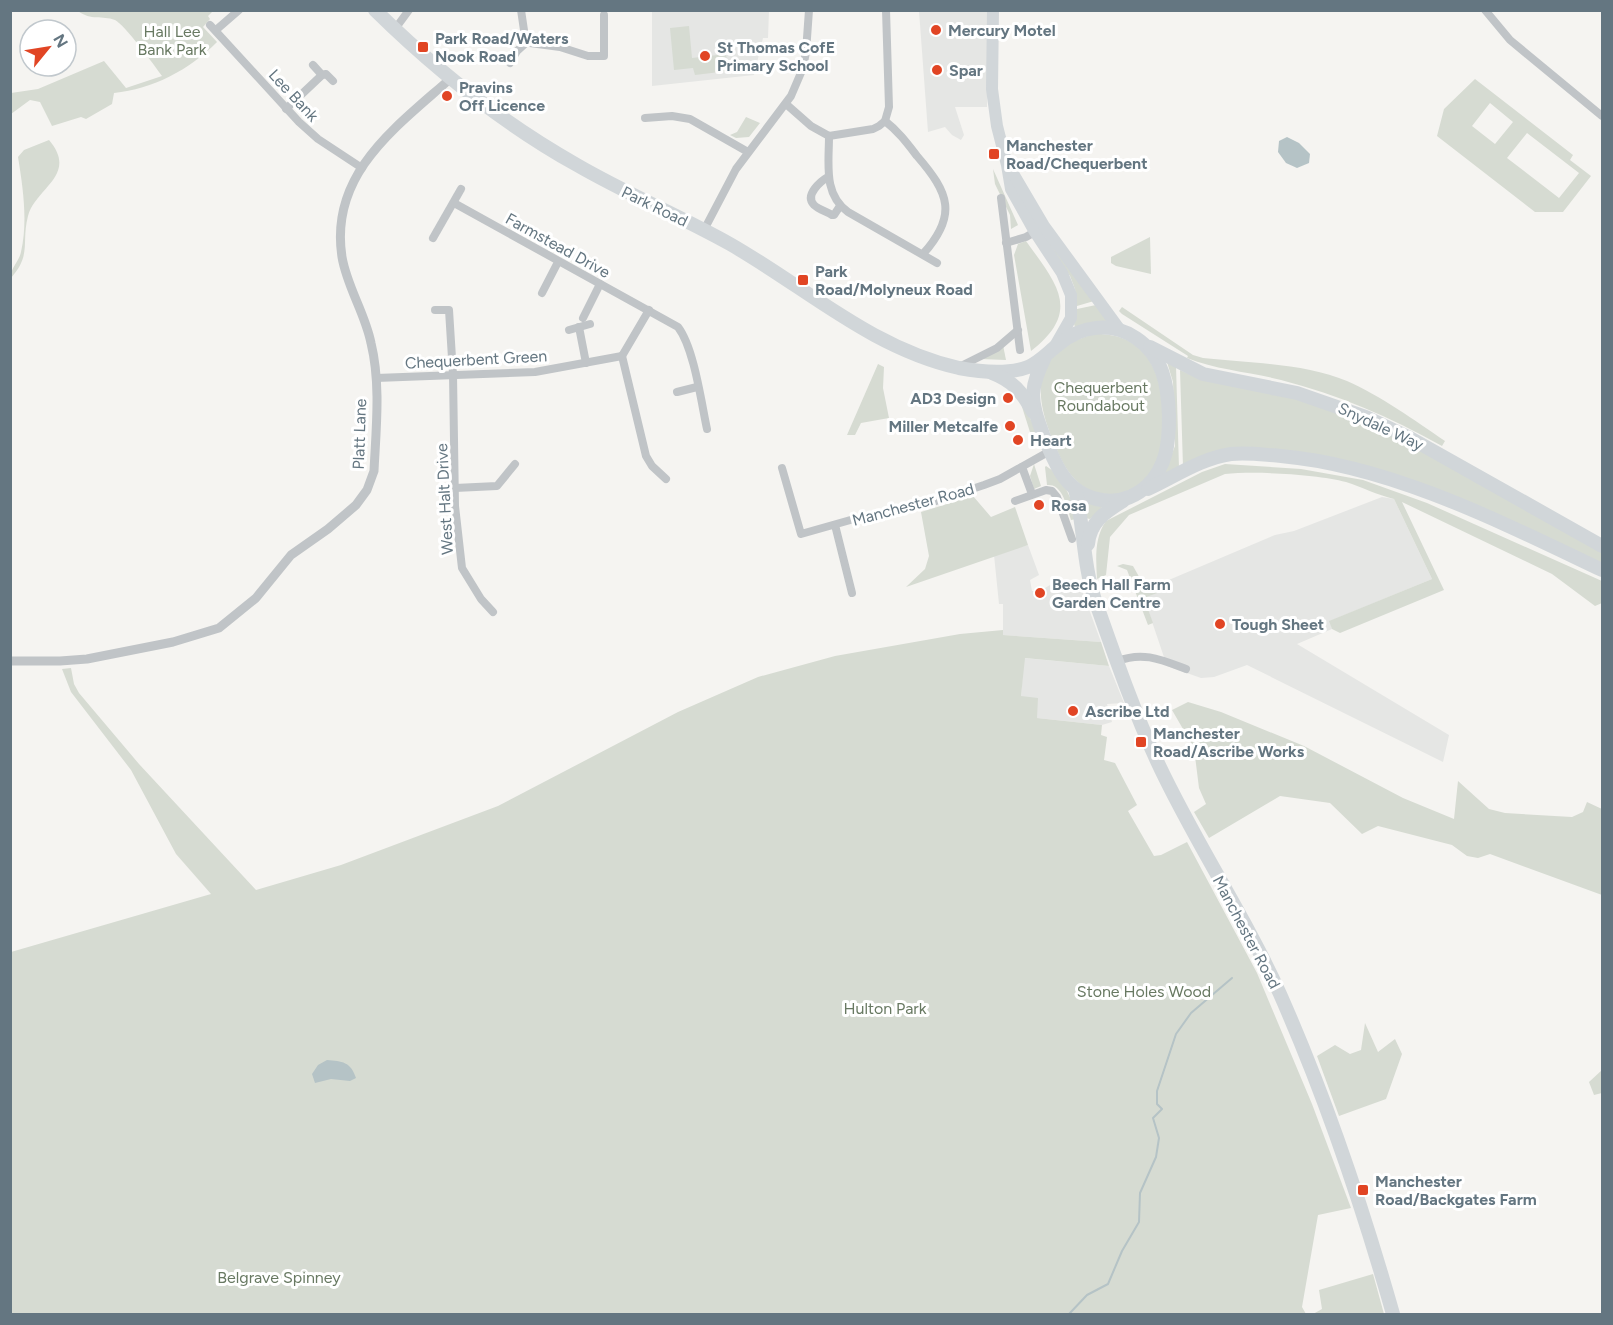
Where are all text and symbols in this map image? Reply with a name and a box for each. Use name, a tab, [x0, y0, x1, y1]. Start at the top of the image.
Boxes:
north arrow	[18, 18, 78, 78]
place label: Mercury Motel	[948, 21, 1056, 40]
park label: Hall Lee Bank Park	[137, 22, 207, 59]
marker: Mercury Motel	[929, 23, 943, 37]
place label: Park Road/Waters Nook Road	[435, 29, 569, 66]
text: N	[49, 31, 72, 51]
place label: St Thomas CofE Primary School	[717, 38, 835, 75]
marker: Park Road/Waters Nook Road	[416, 40, 430, 54]
marker: St Thomas CofE Primary School	[698, 49, 712, 63]
place label: Spar	[949, 61, 983, 80]
marker: Spar	[930, 63, 944, 77]
street label: Lee Bank	[265, 65, 323, 126]
place label: Pravins Off Licence	[459, 78, 545, 115]
marker: Pravins Off Licence	[440, 89, 454, 103]
place label: Manchester Road/Chequerbent	[1006, 136, 1148, 173]
marker: Manchester Road/Chequerbent	[987, 147, 1001, 161]
street label: Park Road	[619, 182, 691, 231]
street label: Farmstead Drive	[502, 209, 614, 282]
place label: Park Road/Molyneux Road	[815, 262, 973, 299]
marker: Park Road/Molyneux Road	[796, 273, 810, 287]
street label: Chequerbent Green	[404, 346, 548, 373]
park label: Chequerbent Roundabout	[1054, 378, 1148, 415]
place label: AD3 Design	[910, 389, 996, 408]
marker: AD3 Design	[1001, 391, 1015, 405]
street label: Platt Lane	[349, 398, 370, 470]
street label: Snydale Way	[1335, 398, 1427, 455]
place label: Miller Metcalfe	[888, 417, 998, 436]
marker: Miller Metcalfe	[1003, 419, 1017, 433]
place label: Heart	[1030, 431, 1072, 450]
marker: Heart	[1011, 433, 1025, 447]
street label: West Halt Drive	[432, 442, 457, 555]
street label: Manchester Road	[850, 479, 976, 530]
place label: Rosa	[1051, 496, 1087, 515]
marker: Rosa	[1032, 498, 1046, 512]
place label: Beech Hall Farm Garden Centre	[1052, 575, 1171, 612]
marker: Beech Hall Farm Garden Centre	[1033, 586, 1047, 600]
place label: Tough Sheet	[1232, 615, 1324, 634]
marker: Tough Sheet	[1213, 617, 1227, 631]
place label: Ascribe Ltd	[1085, 702, 1169, 721]
marker: Ascribe Ltd	[1066, 704, 1080, 718]
place label: Manchester Road/Ascribe Works	[1153, 724, 1305, 761]
marker: Manchester Road/Ascribe Works	[1134, 735, 1148, 749]
street label: Manchester Road	[1209, 872, 1284, 992]
park label: Stone Holes Wood	[1077, 982, 1211, 1001]
park label: Hulton Park	[843, 999, 927, 1018]
place label: Manchester Road/Backgates Farm	[1375, 1172, 1537, 1209]
marker: Manchester Road/Backgates Farm	[1356, 1183, 1370, 1197]
park label: Belgrave Spinney	[217, 1268, 341, 1287]

